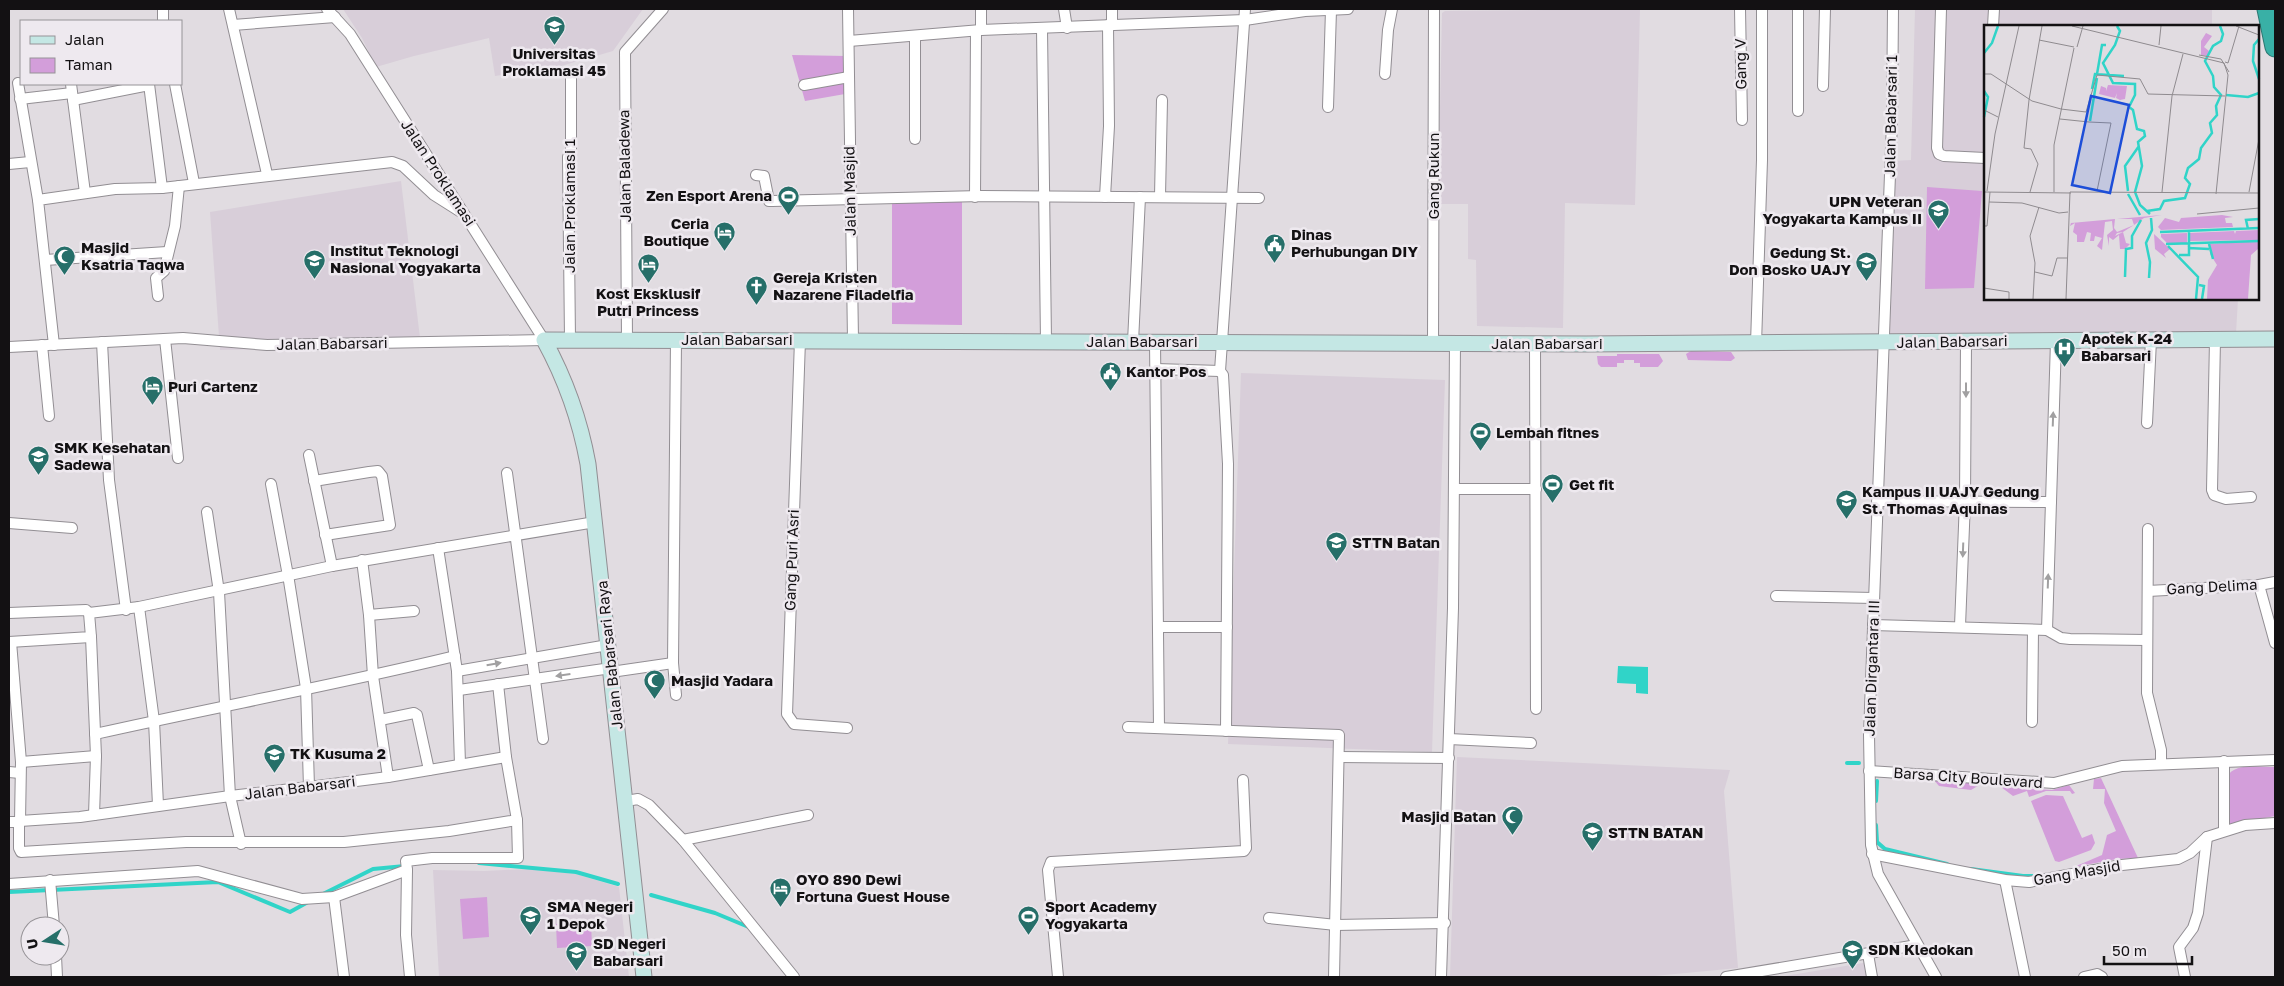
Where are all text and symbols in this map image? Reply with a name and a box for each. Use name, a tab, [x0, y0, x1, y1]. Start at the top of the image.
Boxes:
school or university icon: Universitas Proklamasi 45	[542, 14, 566, 45]
legend	[20, 20, 182, 85]
inset map	[1984, 25, 2259, 300]
text: Jalan	[65, 30, 104, 48]
street label: Gang V	[1731, 38, 1749, 90]
place label: Universitas Proklamasi 45	[502, 44, 606, 79]
text: Taman	[65, 55, 112, 73]
street label: Jalan Babarsari 1	[1880, 55, 1900, 177]
street label: Jalan Baladewa	[614, 109, 634, 223]
street label: Jalan Proklamasi	[398, 116, 480, 229]
street label: Gang Rukun	[1424, 132, 1442, 220]
street label: Jalan Proklamasi 1	[560, 139, 578, 273]
street label: Jalan Masjid	[839, 146, 859, 236]
sports icon: Zen Esport Arena	[776, 184, 800, 215]
place label: Zen Esport Arena	[646, 186, 772, 204]
place label: UPN Veteran Yogyakarta Kampus II	[1763, 192, 1922, 227]
school or university icon: UPN Veteran Yogyakarta Kampus II	[1926, 199, 1950, 230]
place label: Ceria Boutique	[643, 214, 709, 249]
hotel icon: Ceria Boutique	[713, 221, 737, 252]
place label: Dinas Perhubungan DIY	[1291, 225, 1418, 260]
public building icon: Dinas Perhubungan DIY	[1263, 232, 1287, 263]
place label: Masjid Ksatria Taqwa	[81, 238, 185, 273]
place label: Institut Teknologi Nasional Yogyakarta	[330, 241, 481, 276]
place label: Gedung St. Don Bosko UAJY	[1729, 243, 1851, 278]
mosque icon: Masjid Ksatria Taqwa	[53, 245, 77, 276]
school or university icon: Institut Teknologi Nasional Yogyakarta	[302, 248, 326, 279]
school or university icon: Gedung St. Don Bosko UAJY	[1855, 250, 1879, 281]
hotel icon: Kost Eksklusif Putri Princess	[636, 253, 660, 284]
place label: Gereja Kristen Nazarene Filadelfia	[773, 268, 914, 303]
church icon: Gereja Kristen Nazarene Filadelfia	[745, 275, 769, 306]
place label: Kost Eksklusif Putri Princess	[596, 284, 701, 319]
place label: Apotek K-24 Babarsari	[2081, 329, 2172, 364]
street label: Jalan Babarsari	[681, 330, 793, 348]
street label: Jalan Babarsari	[1896, 331, 2008, 351]
street label: Jalan Babarsari	[1086, 332, 1198, 350]
street label: Jalan Babarsari	[276, 333, 388, 353]
street label: Jalan Babarsari	[1491, 334, 1603, 352]
hospital icon: Apotek K-24 Babarsari	[2053, 336, 2077, 367]
public building icon: Kantor Pos	[1098, 360, 1122, 391]
place label: Kantor Pos	[1126, 362, 1206, 380]
hotel icon: Puri Cartenz	[140, 375, 164, 406]
place label: Puri Cartenz	[168, 377, 258, 395]
one-way arrow	[1962, 382, 1970, 398]
one-way arrow	[2050, 411, 2058, 427]
sports icon: Lembah fitnes	[1468, 421, 1492, 452]
place label: Lembah fitnes	[1496, 423, 1599, 441]
place label: SMK Kesehatan Sadewa	[54, 438, 170, 473]
school or university icon: SMK Kesehatan Sadewa	[26, 445, 50, 476]
sports icon: Get fit	[1541, 473, 1565, 504]
place label: Get fit	[1569, 475, 1614, 493]
place label: Kampus II UAJY Gedung St. Thomas Aquinas	[1862, 482, 2039, 517]
school or university icon: Kampus II UAJY Gedung St. Thomas Aquinas	[1834, 489, 1858, 520]
street label: Gang Puri Asri	[780, 509, 802, 611]
school or university icon: STTN Batan	[1324, 531, 1348, 562]
place label: STTN Batan	[1352, 533, 1440, 551]
one-way arrow	[1959, 542, 1967, 558]
one-way arrow	[2045, 573, 2053, 589]
street label: Gang Delima	[2166, 575, 2258, 597]
street label: Jalan Babarsari Raya	[592, 580, 626, 731]
street label: Jalan Dirgantara III	[1860, 599, 1882, 737]
one-way arrow	[486, 660, 502, 668]
mosque icon: Masjid Yadara	[643, 669, 667, 700]
one-way arrow	[554, 671, 570, 679]
place label: Masjid Yadara	[671, 671, 773, 689]
school or university icon: TK Kusuma 2	[262, 742, 286, 773]
place label: TK Kusuma 2	[290, 744, 386, 762]
street label: Barsa City Boulevard	[1893, 763, 2043, 791]
street label: Jalan Babarsari	[243, 771, 356, 803]
mosque icon: Masjid Batan	[1500, 805, 1524, 836]
place label: Masjid Batan	[1401, 807, 1496, 825]
school or university icon: STTN BATAN	[1580, 821, 1604, 852]
place label: STTN BATAN	[1608, 823, 1703, 841]
street label: Gang Masjid	[2032, 856, 2122, 889]
place label: OYO 890 Dewi Fortuna Guest House	[796, 870, 950, 905]
hotel icon: OYO 890 Dewi Fortuna Guest House	[768, 877, 792, 908]
place label: SMA Negeri 1 Depok	[547, 897, 633, 932]
place label: Sport Academy Yogyakarta	[1045, 897, 1157, 932]
school or university icon: SMA Negeri 1 Depok	[519, 904, 543, 935]
sports icon: Sport Academy Yogyakarta	[1017, 904, 1041, 935]
north arrow	[20, 916, 70, 966]
place label: SD Negeri Babarsari	[593, 934, 666, 969]
scale bar	[2104, 934, 2192, 966]
text: U	[22, 937, 41, 951]
school or university icon: SDN Kledokan	[1840, 938, 1864, 969]
place label: SDN Kledokan	[1868, 940, 1973, 958]
school or university icon: SD Negeri Babarsari	[565, 941, 589, 972]
text: 50 m	[2112, 941, 2147, 959]

